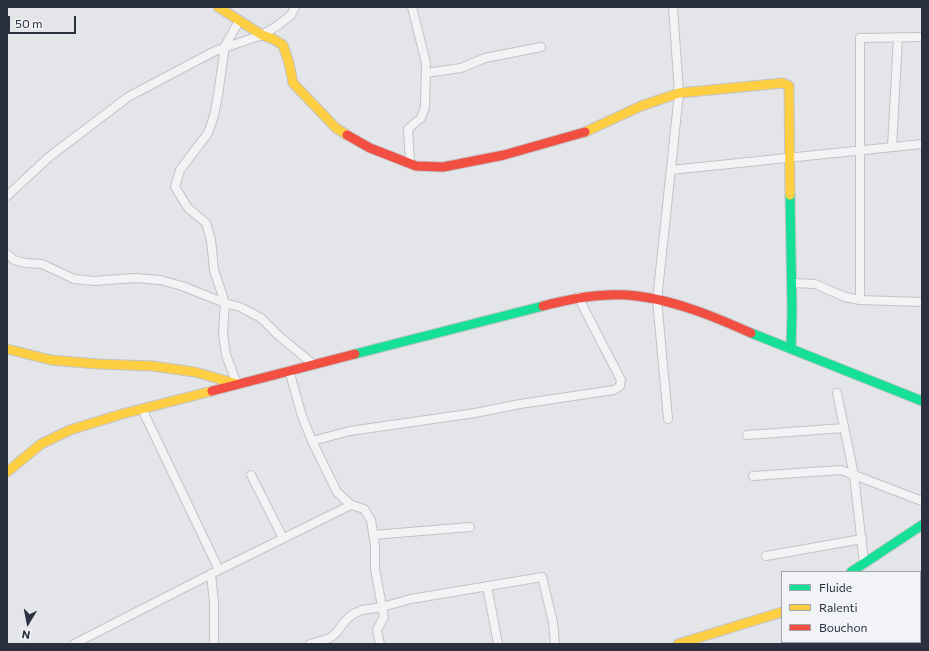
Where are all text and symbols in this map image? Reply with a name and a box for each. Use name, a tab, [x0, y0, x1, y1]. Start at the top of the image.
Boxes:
scale bar	[10, 8, 78, 34]
text: 50 m	[15, 16, 43, 30]
legend	[781, 571, 921, 643]
text: Fluide	[819, 580, 852, 594]
text: Ralenti	[819, 600, 858, 614]
north arrow	[8, 603, 48, 643]
text: Bouchon	[819, 620, 867, 634]
text: N	[21, 628, 31, 642]

